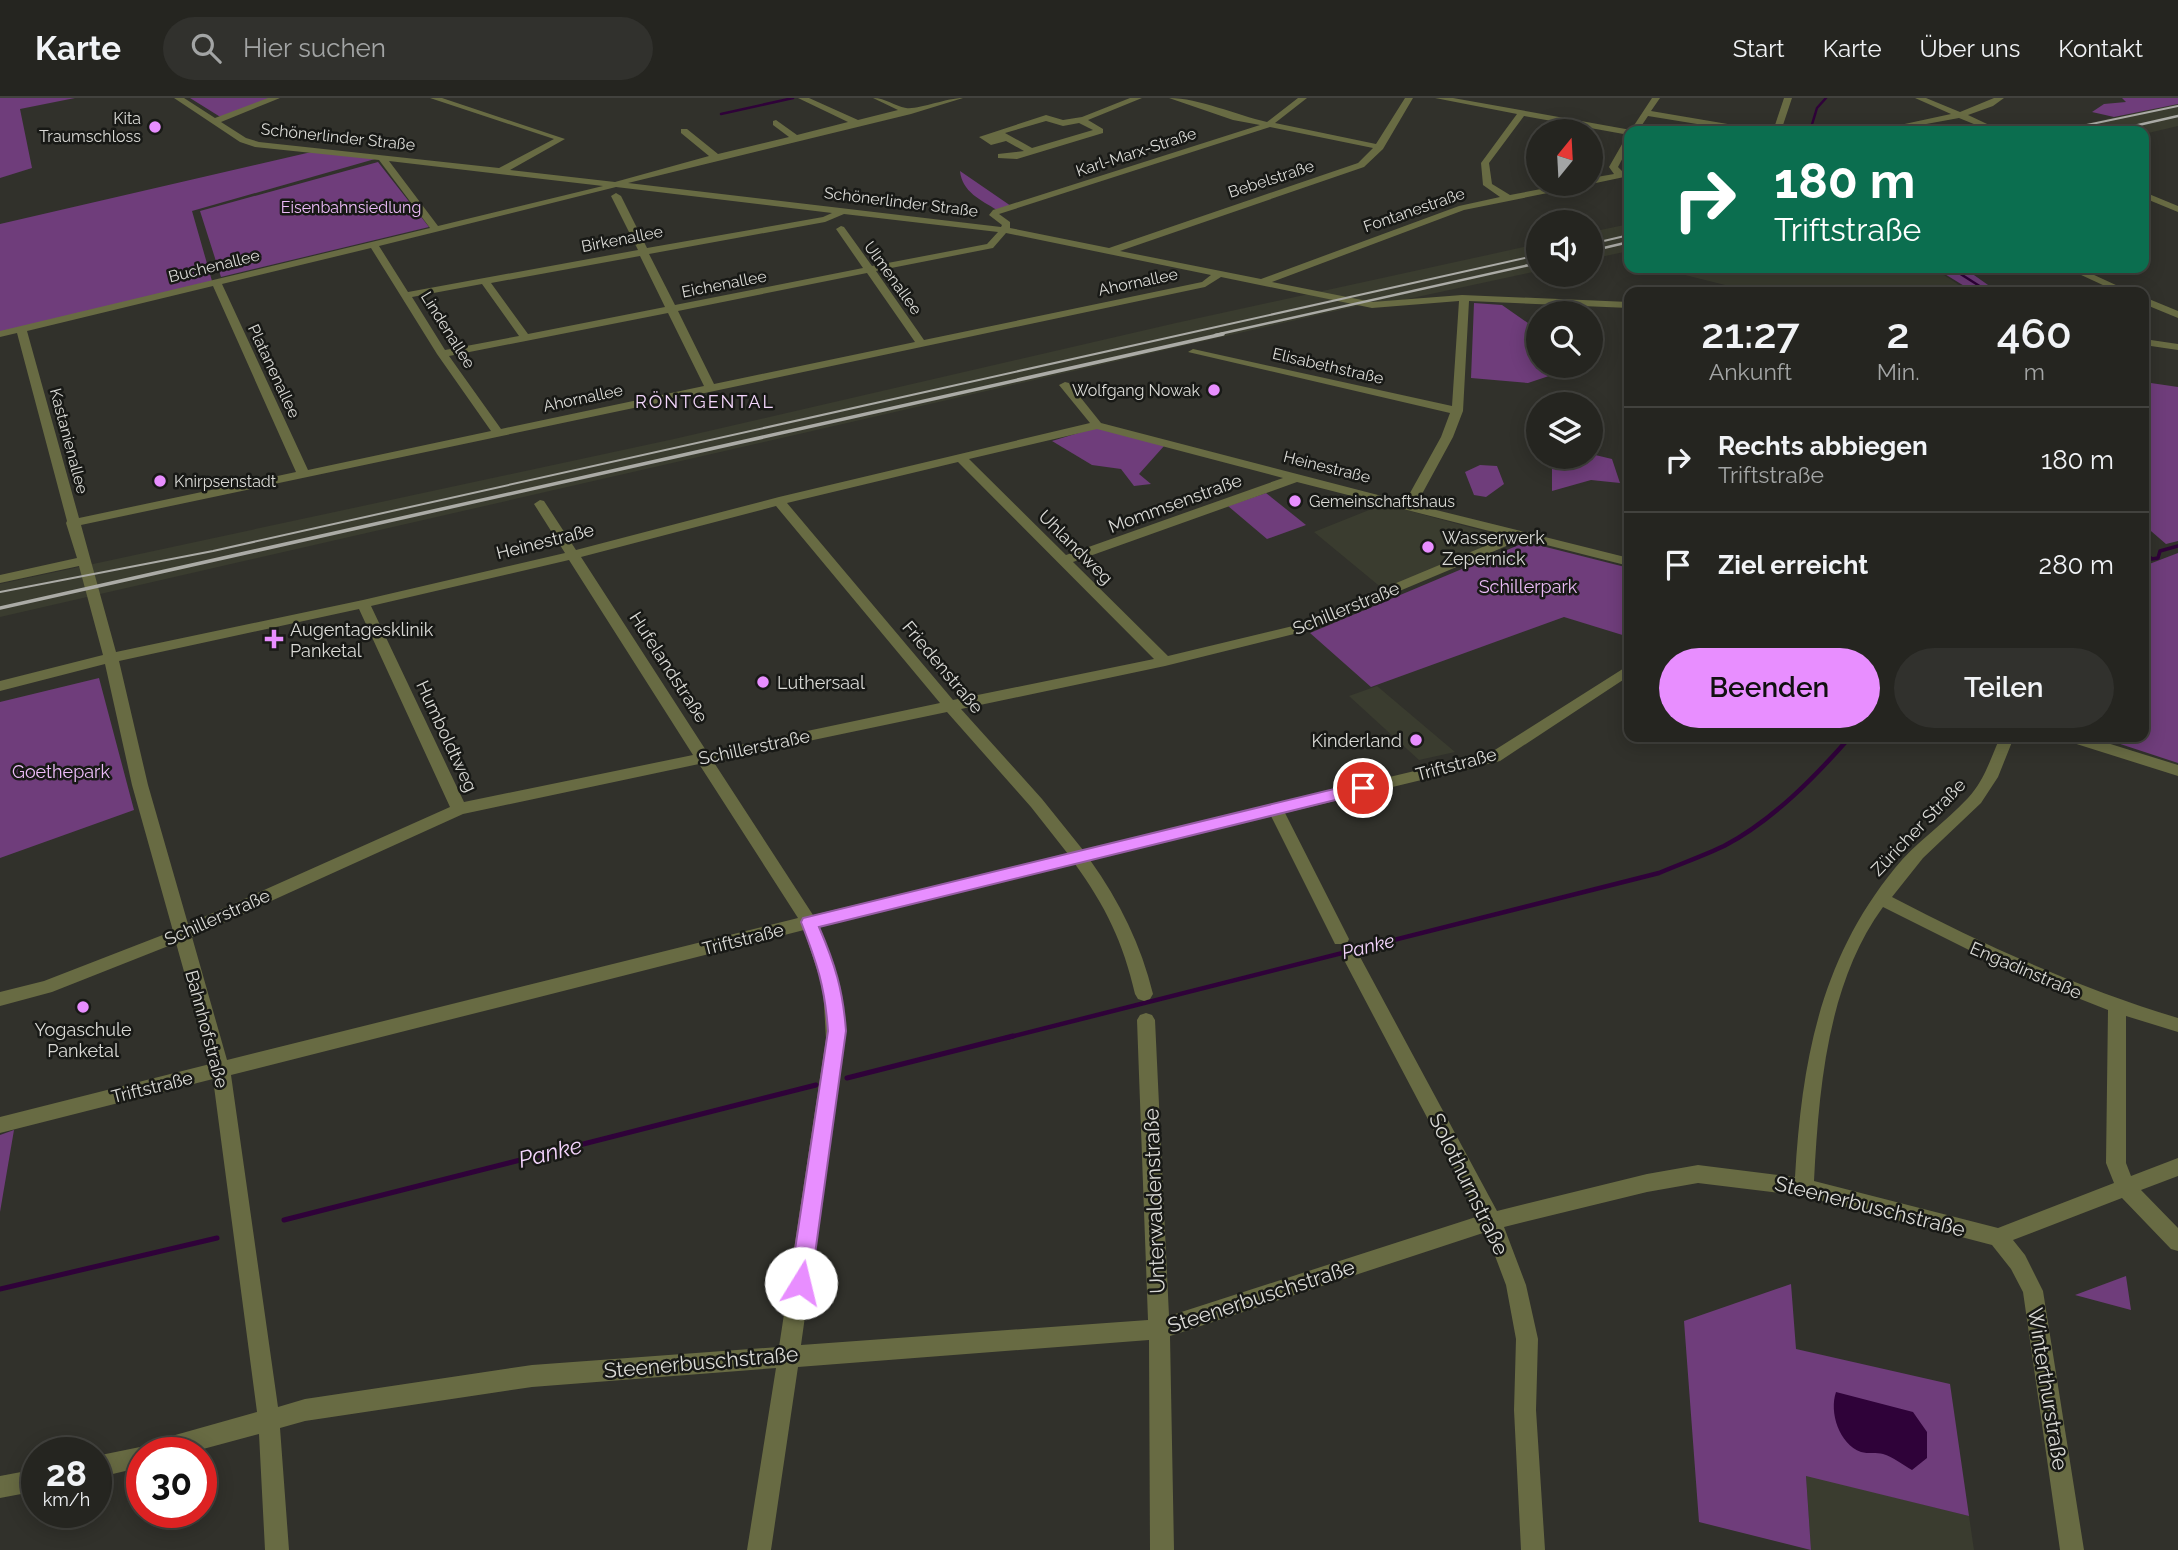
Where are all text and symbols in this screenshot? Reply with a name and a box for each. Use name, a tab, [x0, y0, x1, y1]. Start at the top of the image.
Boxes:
search box	[163, 17, 653, 80]
text: Karte	[35, 29, 121, 68]
icon: search	[187, 29, 225, 67]
text: Hier suchen	[243, 33, 386, 63]
text: Start	[1733, 34, 1785, 63]
text: Karte	[1823, 34, 1882, 63]
text: Über uns	[1920, 34, 2020, 63]
text: Kontakt	[2058, 34, 2143, 63]
place label: Kita Traumschloss	[39, 109, 141, 146]
marker: Kita Traumschloss	[147, 119, 163, 135]
street label: Schönerlinder Straße	[260, 119, 416, 155]
north arrow	[1526, 119, 1603, 196]
map controls	[1526, 119, 1603, 469]
street label: Karl-Marx-Straße	[1073, 124, 1199, 180]
text: 180 m	[1774, 152, 1915, 209]
icon: right	[1659, 154, 1750, 245]
street label: Bebelstraße	[1226, 156, 1316, 202]
street label: Schönerlinder Straße	[823, 183, 979, 221]
street label: Fontanestraße	[1361, 184, 1467, 236]
park label: Eisenbahnsiedlung	[281, 198, 421, 217]
button: sound	[1526, 210, 1603, 287]
text: Triftstraße	[1774, 211, 1921, 248]
street label: Birkenallee	[580, 222, 664, 256]
street label: Ulmenallee	[860, 238, 926, 318]
street label: Buchenallee	[166, 246, 262, 286]
street label: Ahornallee	[1096, 264, 1180, 300]
street label: Eichenallee	[680, 266, 768, 302]
street label: Lindenallee	[417, 288, 479, 372]
button: search	[1526, 301, 1603, 378]
text: 21:27	[1701, 309, 1799, 358]
text: 2	[1887, 309, 1910, 358]
text: 460	[1997, 309, 2072, 358]
street label: Platanenallee	[244, 321, 304, 421]
street label: Elisabethstraße	[1271, 344, 1385, 388]
text: Ankunft	[1709, 358, 1792, 385]
text: Min.	[1877, 358, 1920, 385]
text: m	[2024, 358, 2045, 385]
street label: Ahornallee	[541, 380, 625, 416]
place label: Wolfgang Nowak	[1072, 381, 1201, 400]
marker: Wolfgang Nowak	[1206, 382, 1222, 398]
street label: Kastanienallee	[46, 386, 92, 496]
district label: RÖNTGENTAL	[635, 391, 775, 412]
button: layers	[1526, 392, 1603, 469]
text: Rechts abbiegen	[1718, 431, 1928, 461]
icon: right	[1659, 441, 1697, 479]
text: 180 m	[2041, 445, 2114, 475]
street label: Heinestraße	[1282, 447, 1372, 487]
text: Triftstraße	[1718, 461, 1824, 488]
street label: Mommsenstraße	[1105, 469, 1245, 537]
place label: Knirpsenstadt	[174, 472, 277, 491]
marker: Knirpsenstadt	[152, 473, 168, 489]
place label: Gemeinschaftshaus	[1309, 492, 1455, 511]
marker: Gemeinschaftshaus	[1287, 493, 1303, 509]
street label: Uhlandweg	[1034, 505, 1118, 589]
street label: Heinestraße	[494, 519, 596, 563]
place label: Wasserwerk Zepernick	[1442, 527, 1545, 569]
marker: Wasserwerk Zepernick	[1420, 539, 1436, 555]
icon: arrive	[1659, 546, 1697, 584]
text: Ziel erreicht	[1718, 550, 1868, 580]
text: 280 m	[2039, 550, 2114, 580]
park label: Schillerpark	[1479, 576, 1578, 597]
street label: Schillerstraße	[1290, 577, 1403, 639]
street label: Hufelandstraße	[625, 608, 713, 727]
street label: Friedenstraße	[898, 616, 988, 718]
place label: Augentagesklinik Panketal	[290, 619, 434, 661]
marker: Augentagesklinik Panketal	[264, 629, 284, 649]
button: Beenden	[1659, 648, 1880, 728]
button: Teilen	[1894, 648, 2114, 728]
place label: Luthersaal	[777, 672, 865, 693]
marker: Luthersaal	[755, 674, 771, 690]
street label: Humboldtweg	[412, 677, 482, 795]
street label: Schillerstraße	[696, 725, 812, 769]
place label: Kinderland	[1312, 730, 1402, 751]
marker: Kinderland	[1408, 732, 1424, 748]
street label: Triftstraße	[1413, 743, 1499, 785]
pin	[1333, 758, 1393, 818]
park label: Goethepark	[12, 761, 110, 782]
icon: arrive	[1344, 769, 1382, 807]
street label: Züricher Straße	[1866, 774, 1970, 880]
street label: Schillerstraße	[161, 884, 273, 950]
street label: Triftstraße	[700, 919, 786, 959]
water label: Panke	[1339, 929, 1397, 963]
street label: Engadinstraße	[1967, 937, 2085, 1003]
street label: Bahnhofstraße	[181, 968, 233, 1091]
marker: Yogaschule Panketal	[75, 999, 91, 1015]
place label: Yogaschule Panketal	[35, 1019, 132, 1061]
street label: Triftstraße	[109, 1067, 195, 1107]
street label: Unterwaldenstraße	[1138, 1108, 1170, 1294]
street label: Solothurnstraße	[1424, 1109, 1514, 1259]
water label: Panke	[515, 1131, 585, 1173]
street label: Steenerbuschstraße	[1772, 1170, 1968, 1242]
position arrow	[764, 1246, 838, 1320]
street label: Steenerbuschstraße	[1164, 1254, 1358, 1338]
street label: Winterthurstraße	[2023, 1306, 2073, 1472]
street label: Steenerbuschstraße	[603, 1341, 799, 1383]
speed limit sign: 30	[126, 1437, 217, 1528]
text: 28	[46, 1453, 87, 1494]
text: km/h	[43, 1489, 90, 1510]

